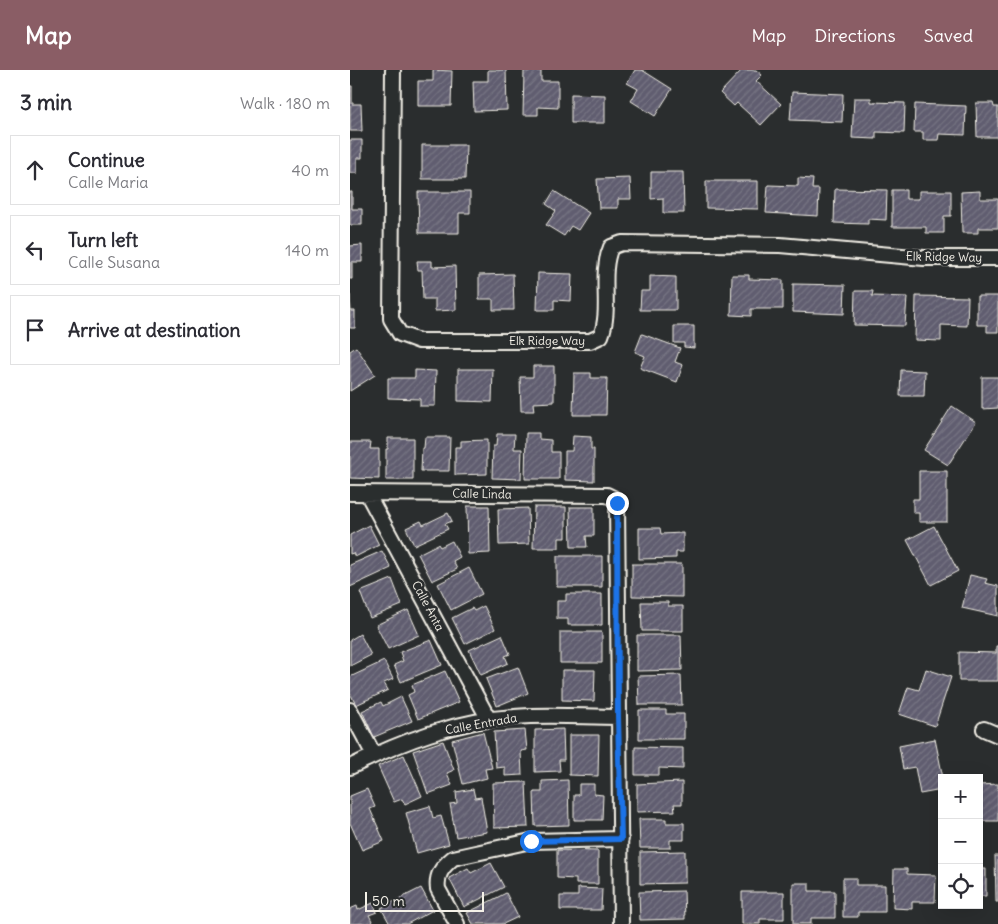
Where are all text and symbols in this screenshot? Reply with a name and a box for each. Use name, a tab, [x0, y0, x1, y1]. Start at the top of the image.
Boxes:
text: Map	[25, 20, 72, 50]
text: Map	[751, 24, 786, 47]
text: Directions	[814, 24, 896, 47]
text: Saved	[924, 24, 973, 47]
text: 3 min	[20, 89, 72, 116]
text: Walk · 180 m	[240, 93, 330, 113]
text: Continue	[68, 148, 145, 172]
icon: ahead	[21, 156, 49, 184]
text: 40 m	[291, 160, 329, 180]
text: Calle Maria	[68, 172, 148, 192]
text: Turn left	[68, 228, 138, 252]
icon: left	[21, 236, 49, 264]
text: 140 m	[285, 240, 329, 260]
street label: Elk Ridge Way	[906, 248, 982, 265]
text: Calle Susana	[68, 252, 160, 272]
icon: arrive	[21, 316, 49, 344]
text: Arrive at destination	[68, 318, 241, 342]
street label: Elk Ridge Way	[509, 333, 585, 348]
street label: Calle Linda	[452, 485, 512, 502]
route end	[606, 492, 629, 515]
street label: Calle Anta	[409, 578, 448, 634]
street label: Calle Entrada	[444, 710, 518, 737]
map controls	[938, 774, 983, 909]
button: +	[938, 774, 983, 819]
button: −	[938, 819, 983, 864]
route start	[520, 830, 543, 853]
button: locate	[938, 864, 983, 909]
scale bar	[365, 889, 484, 912]
text: 50 m	[372, 892, 405, 910]

